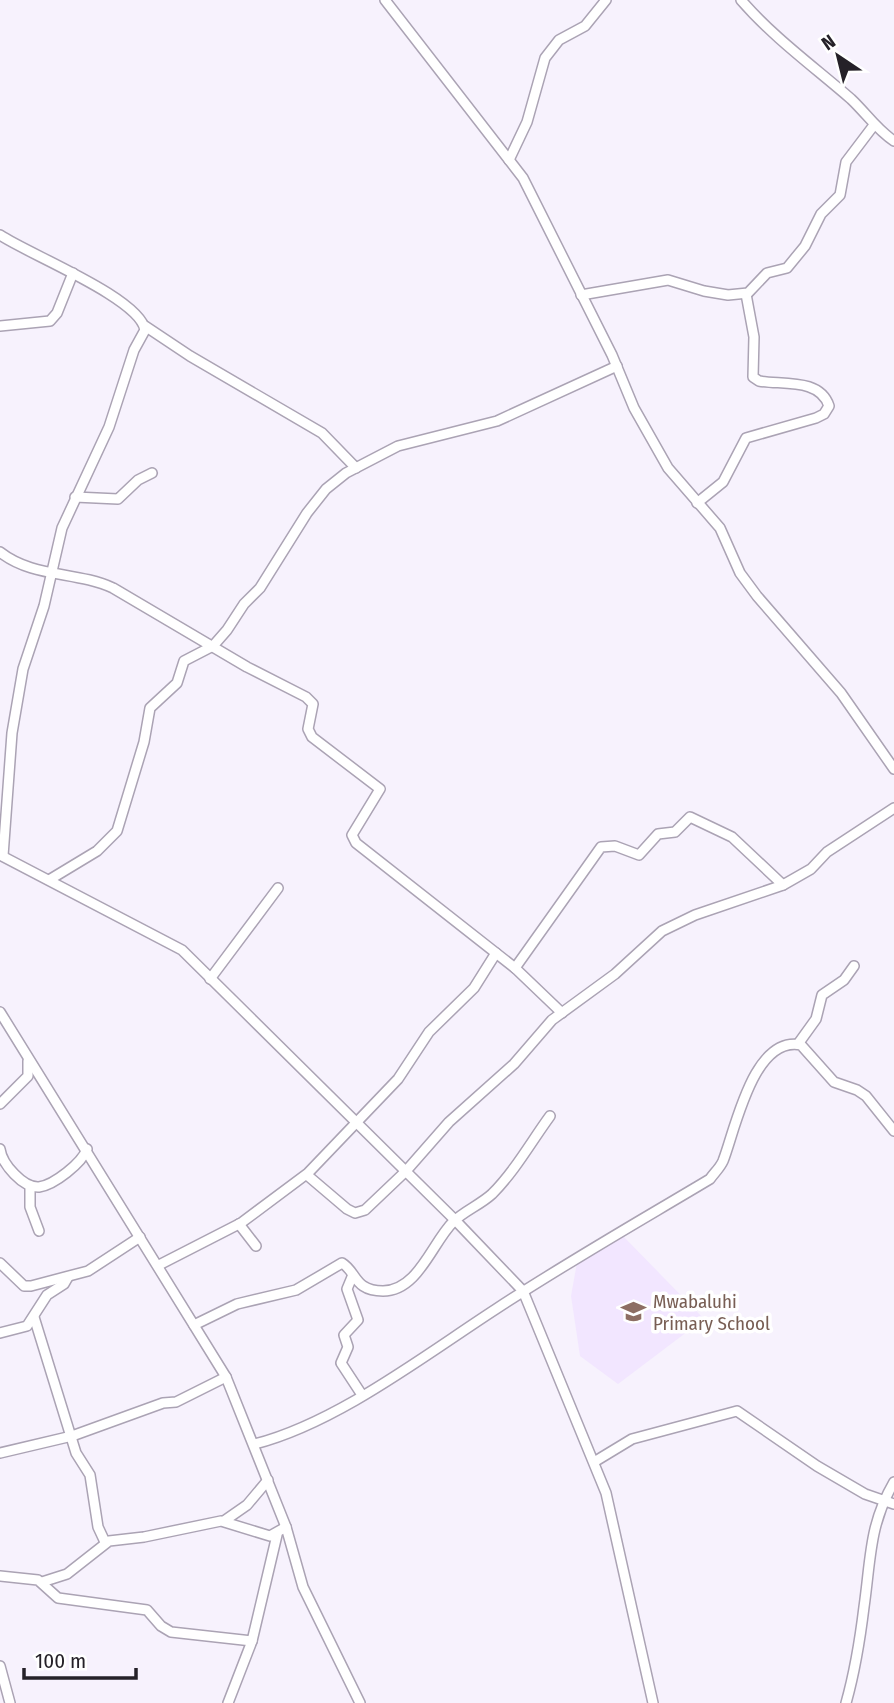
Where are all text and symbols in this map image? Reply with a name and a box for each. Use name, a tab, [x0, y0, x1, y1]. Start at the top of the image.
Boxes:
north arrow	[803, 21, 873, 91]
text: N	[817, 30, 840, 55]
place label: Mwabaluhi Primary School	[653, 1290, 770, 1335]
school or university icon: Mwabaluhi Primary School	[619, 1298, 647, 1326]
scale bar	[24, 1636, 136, 1680]
text: 100 m	[35, 1648, 86, 1674]

